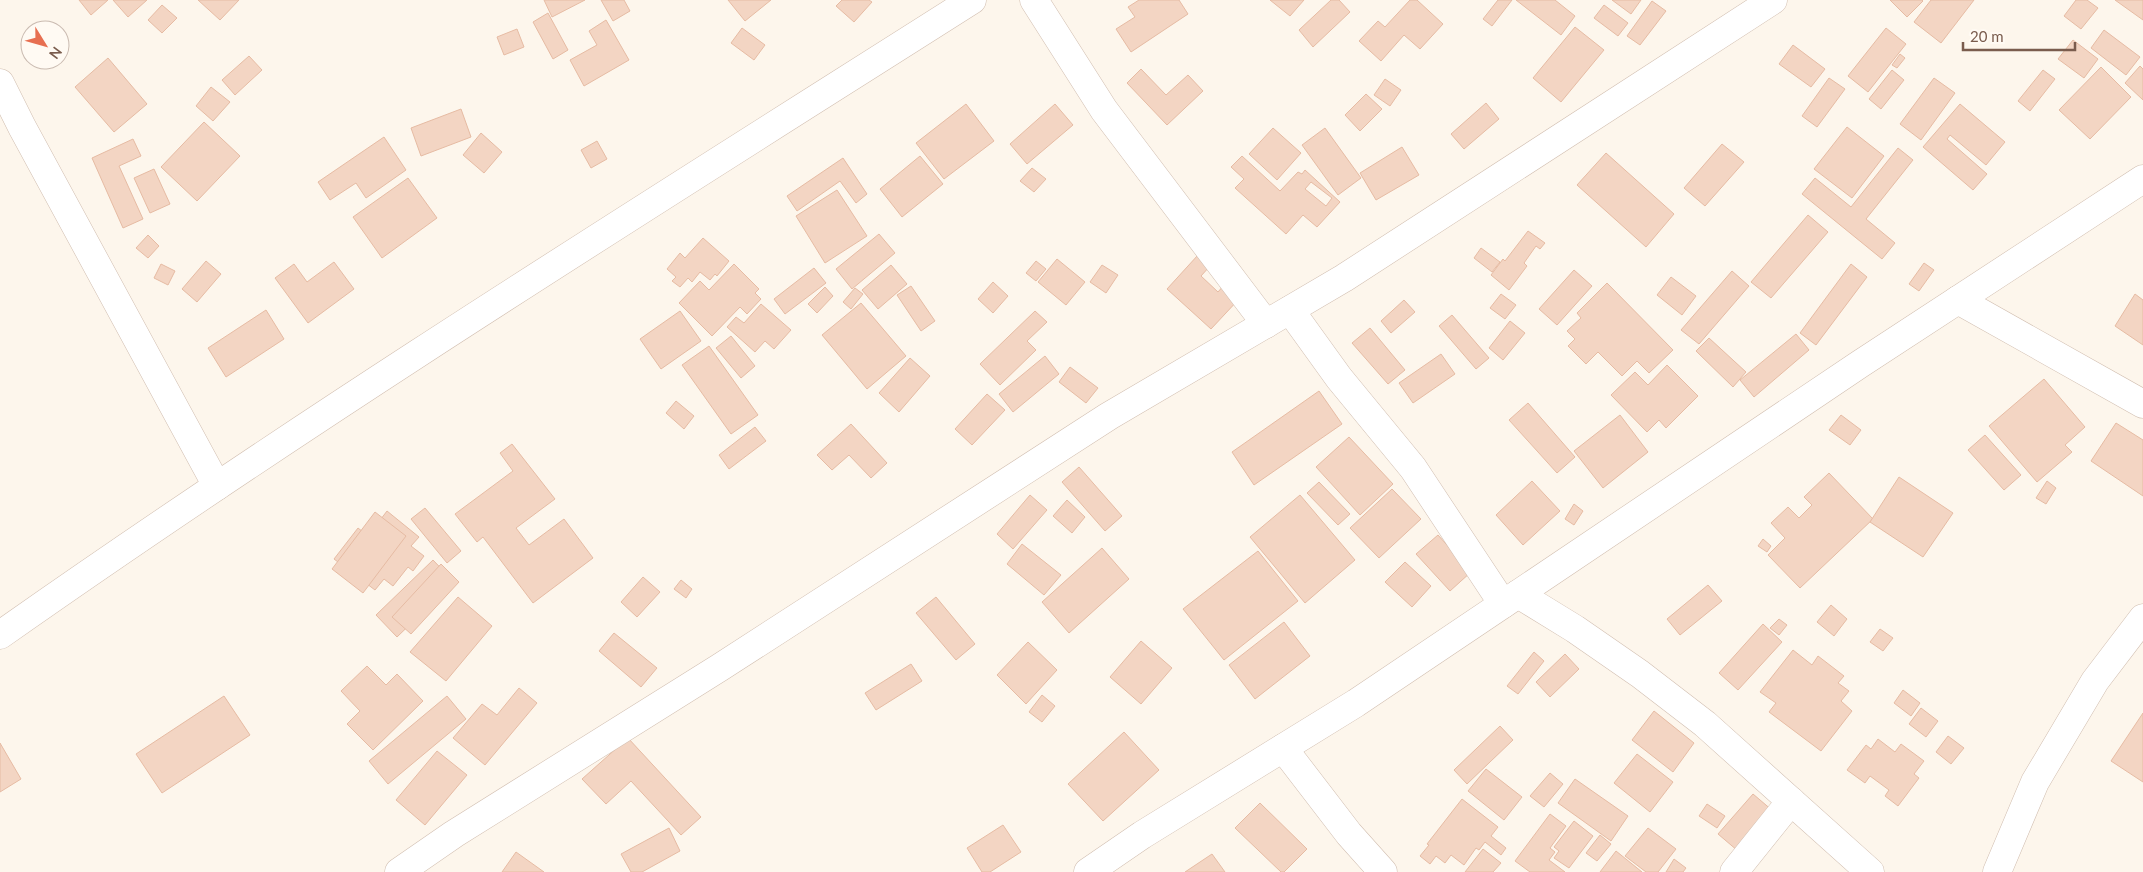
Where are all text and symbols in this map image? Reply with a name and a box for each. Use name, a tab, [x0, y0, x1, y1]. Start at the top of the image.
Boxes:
north arrow	[20, 20, 70, 70]
scale bar	[1963, 20, 2076, 52]
text: 20 m	[1970, 27, 2004, 45]
text: N	[46, 44, 66, 63]

